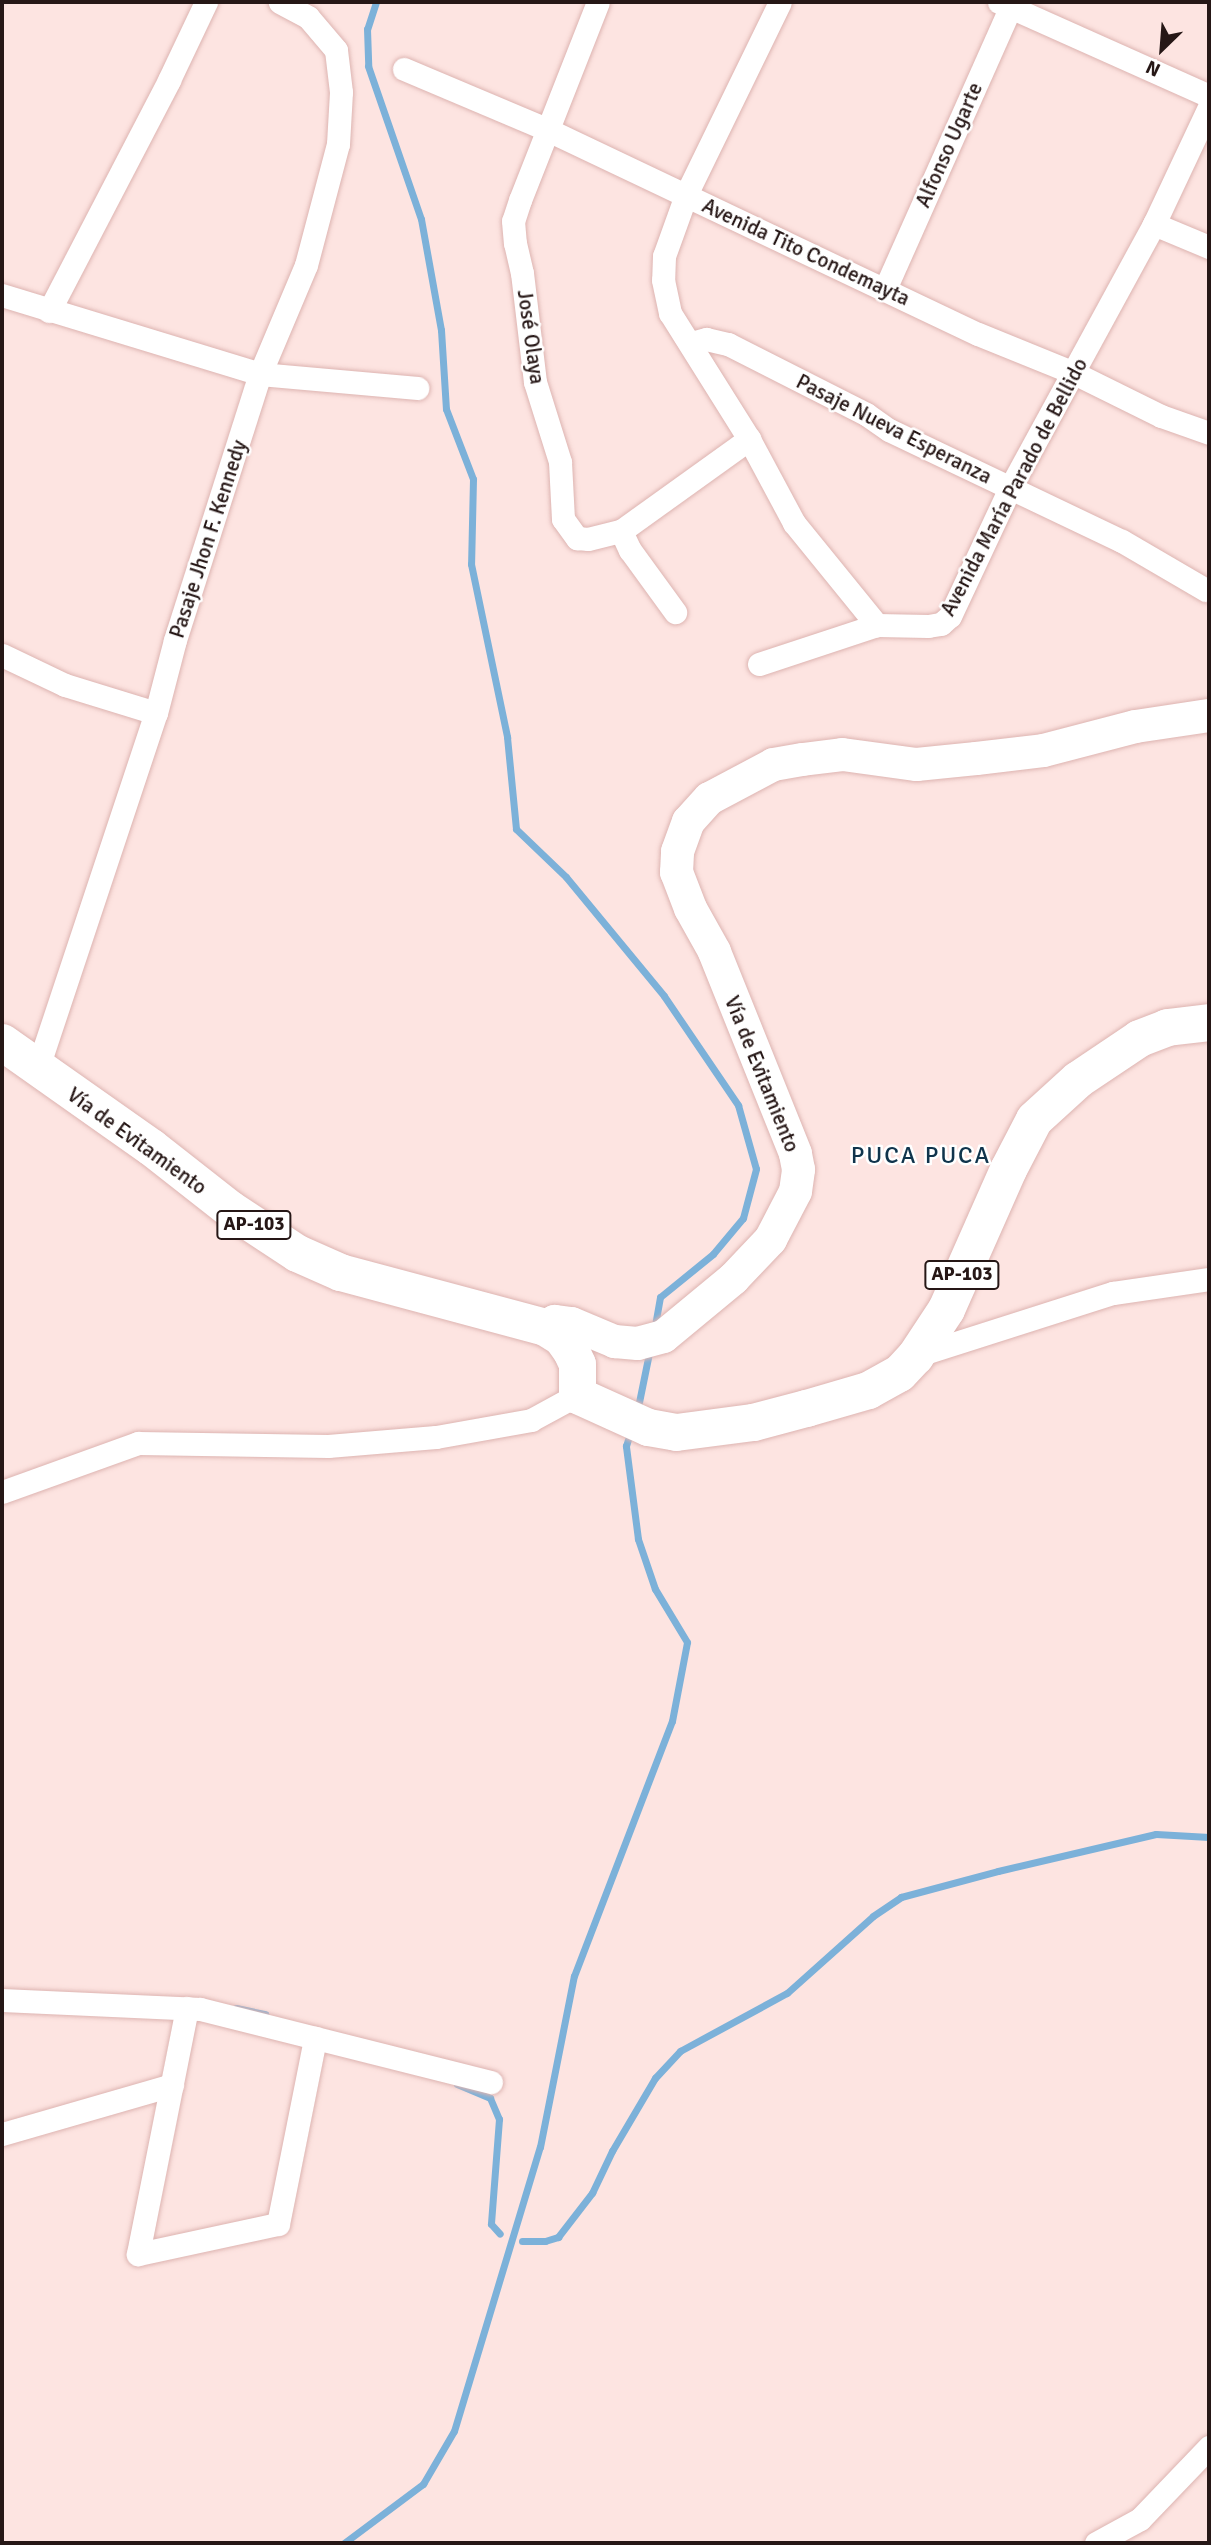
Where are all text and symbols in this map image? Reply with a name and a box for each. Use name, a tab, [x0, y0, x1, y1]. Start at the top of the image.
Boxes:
north arrow	[1127, 14, 1197, 84]
text: N	[1142, 54, 1164, 82]
street label: Alfonso Ugarte	[910, 79, 988, 211]
street label: Avenida Tito Condemayta	[698, 193, 914, 311]
street label: José Olaya	[512, 288, 550, 386]
street label: Avenida María Parado de Bellido	[935, 354, 1093, 620]
street label: Pasaje Nueva Esperanza	[792, 369, 996, 489]
street label: Pasaje Jhon F. Kennedy	[164, 437, 252, 641]
street label: Vía de Evitamiento	[719, 992, 805, 1156]
street label: Vía de Evitamiento	[62, 1082, 212, 1200]
district label: PUCA PUCA	[852, 1142, 990, 1170]
road number: AP-103	[216, 1210, 292, 1240]
road number: AP-103	[923, 1260, 1000, 1290]

